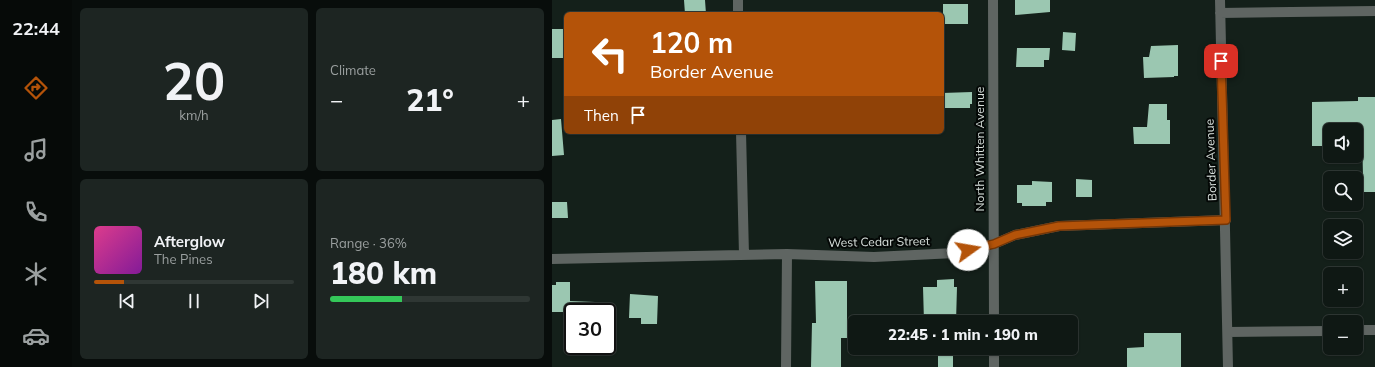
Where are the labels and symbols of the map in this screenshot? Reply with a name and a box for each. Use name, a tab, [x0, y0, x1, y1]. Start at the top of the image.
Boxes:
pin	[1204, 44, 1238, 78]
street label: North Whitten Avenue	[972, 87, 987, 211]
street label: Border Avenue	[1202, 119, 1219, 201]
position arrow	[947, 229, 989, 271]
street label: West Cedar Street	[828, 233, 930, 250]
speed limit sign: 30	[564, 303, 616, 355]

